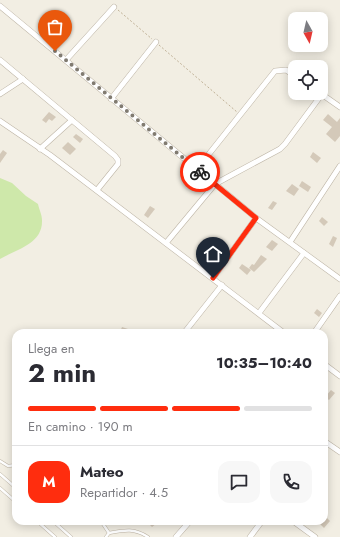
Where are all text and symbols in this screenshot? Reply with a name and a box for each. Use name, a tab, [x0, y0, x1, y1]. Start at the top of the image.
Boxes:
pin	[38, 10, 72, 51]
north arrow	[288, 12, 328, 52]
map controls	[288, 12, 328, 100]
icon: bag	[44, 16, 66, 38]
button: locate	[288, 60, 328, 100]
courier	[180, 152, 220, 192]
icon: bike	[189, 161, 211, 183]
pin	[196, 237, 230, 278]
icon: home	[202, 243, 224, 265]
text: Llega en	[28, 339, 75, 358]
text: 10:35–10:40	[216, 352, 312, 374]
text: 2 min	[28, 354, 96, 392]
text: En camino · 190 m	[28, 417, 133, 436]
text: Mateo	[80, 461, 124, 483]
button: chat	[218, 461, 260, 503]
button: phone	[270, 461, 312, 503]
text: M	[42, 471, 56, 493]
text: Repartidor · 4.5	[80, 483, 168, 502]

